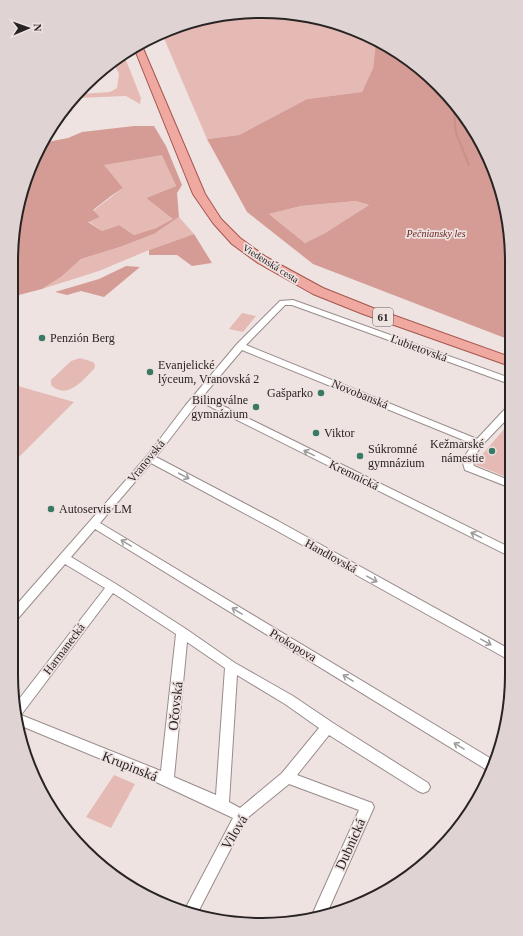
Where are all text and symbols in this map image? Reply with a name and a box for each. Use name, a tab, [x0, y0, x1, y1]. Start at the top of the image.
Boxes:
north arrow	[8, 8, 48, 48]
text: N	[32, 23, 44, 32]
park label: Pečniansky les	[405, 228, 466, 239]
street label: Viedenská cesta	[241, 242, 301, 285]
road number: 61	[373, 308, 393, 326]
place label: Penzión Berg	[50, 331, 115, 345]
street label: Ľubietovská	[389, 331, 450, 365]
marker: Penzión Berg	[37, 333, 47, 343]
place label: Evanjelické lýceum, Vranovská 2	[158, 358, 259, 386]
marker: Evanjelické lýceum, Vranovská 2	[145, 367, 155, 377]
street label: Novobanská	[330, 376, 391, 412]
place label: Gašparko	[267, 386, 313, 400]
marker: Gašparko	[316, 388, 326, 398]
place label: Bilingválne gymnázium	[191, 393, 249, 421]
marker: Bilingválne gymnázium	[251, 402, 261, 412]
place label: Viktor	[324, 426, 355, 440]
marker: Viktor	[311, 428, 321, 438]
street label: Vranovská	[124, 436, 168, 485]
place label: Kežmarské námestie	[430, 437, 484, 465]
place label: Súkromné gymnázium	[368, 442, 425, 470]
marker: Kežmarské námestie	[487, 446, 497, 456]
one-way arrow	[304, 449, 316, 456]
marker: Súkromné gymnázium	[355, 451, 365, 461]
street label: Kremnická	[327, 457, 382, 493]
one-way arrow	[178, 473, 190, 480]
place label: Autoservis LM	[59, 502, 132, 516]
marker: Autoservis LM	[46, 504, 56, 514]
one-way arrow	[470, 531, 482, 538]
street label: Handlovská	[303, 536, 360, 576]
one-way arrow	[120, 539, 132, 547]
one-way arrow	[366, 575, 378, 583]
one-way arrow	[231, 606, 243, 614]
street label: Harmanecká	[40, 620, 88, 677]
street label: Prokopova	[267, 626, 319, 665]
one-way arrow	[479, 639, 491, 646]
one-way arrow	[342, 674, 354, 682]
street label: Očovská	[165, 680, 186, 731]
one-way arrow	[453, 741, 465, 749]
street label: Krupinská	[100, 749, 160, 785]
street label: Vilová	[218, 812, 251, 852]
street label: Dubnická	[333, 816, 369, 872]

